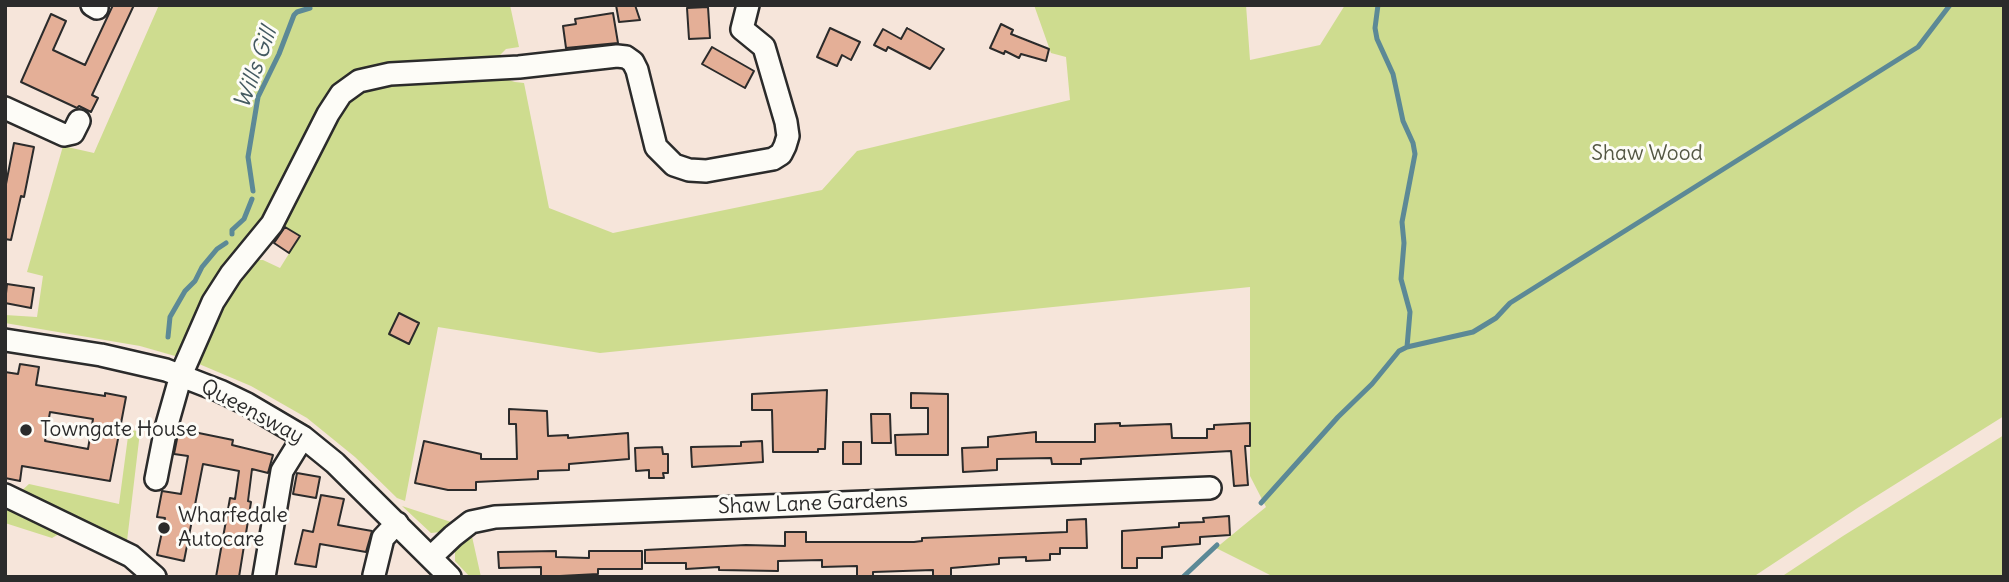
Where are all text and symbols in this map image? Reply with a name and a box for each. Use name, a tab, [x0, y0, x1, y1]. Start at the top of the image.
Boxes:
water label: Wills Gill	[229, 24, 283, 112]
park label: Shaw Wood	[1591, 141, 1703, 167]
street label: Queensway	[196, 374, 308, 450]
place label: Towngate House	[40, 417, 197, 443]
marker: Towngate House	[18, 422, 34, 438]
street label: Shaw Lane Gardens	[718, 488, 908, 520]
place label: Wharfedale Autocare	[178, 503, 288, 553]
marker: Wharfedale Autocare	[156, 520, 172, 536]

